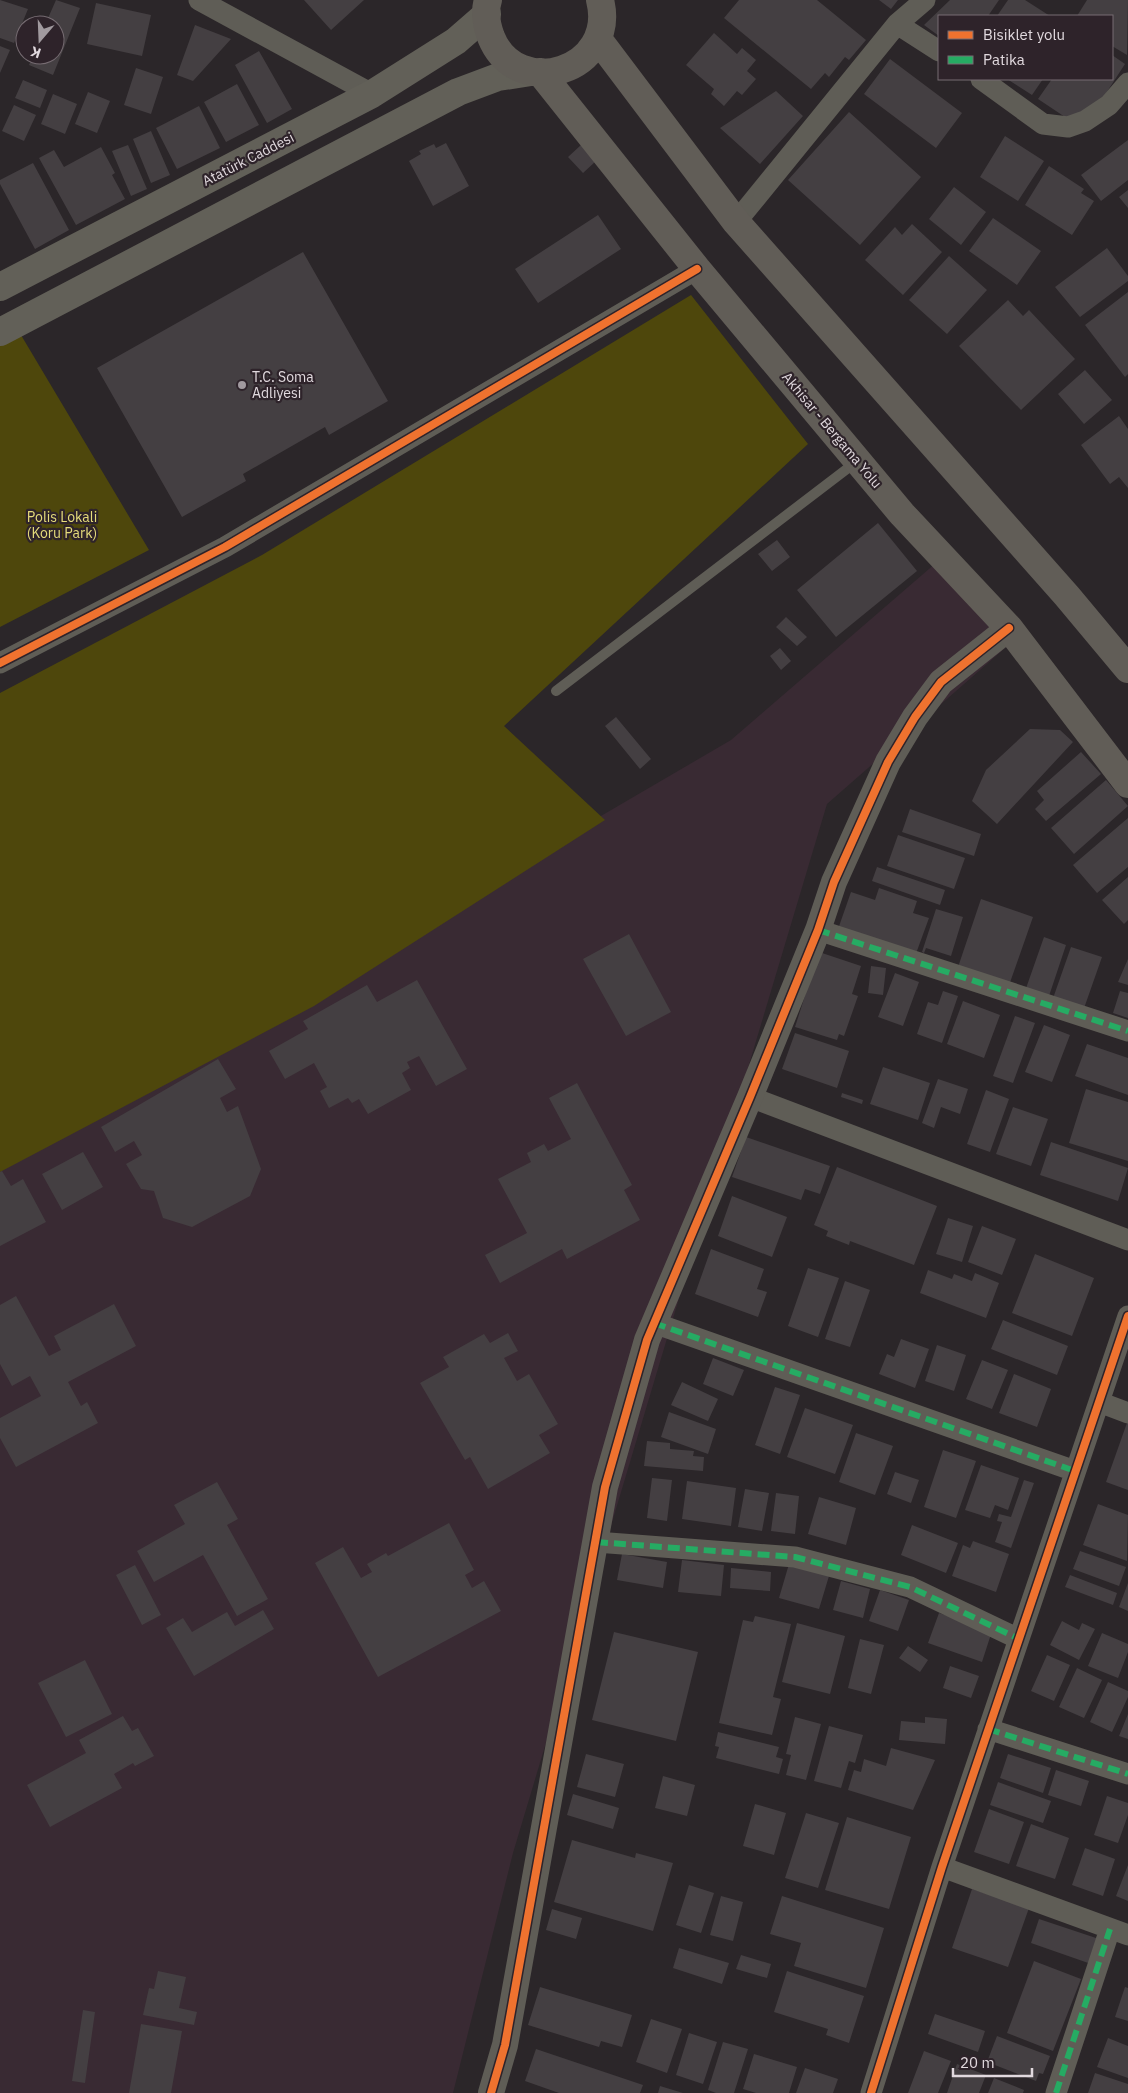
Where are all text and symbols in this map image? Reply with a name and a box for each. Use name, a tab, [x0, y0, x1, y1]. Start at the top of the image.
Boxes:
north arrow	[15, 15, 65, 65]
legend	[938, 15, 1113, 80]
text: Bisiklet yolu	[983, 25, 1065, 44]
text: K	[28, 42, 43, 62]
text: Patika	[983, 50, 1025, 69]
street label: Atatürk Caddesi	[199, 128, 297, 190]
place label: T.C. Soma Adliyesi	[252, 368, 314, 402]
street label: Akhisar - Bergama Yolu	[778, 368, 886, 492]
marker: T.C. Soma Adliyesi	[236, 379, 248, 391]
park label: Polis Lokali (Koru Park)	[27, 508, 97, 542]
scale bar	[953, 2046, 1032, 2078]
text: 20 m	[960, 2053, 995, 2072]

